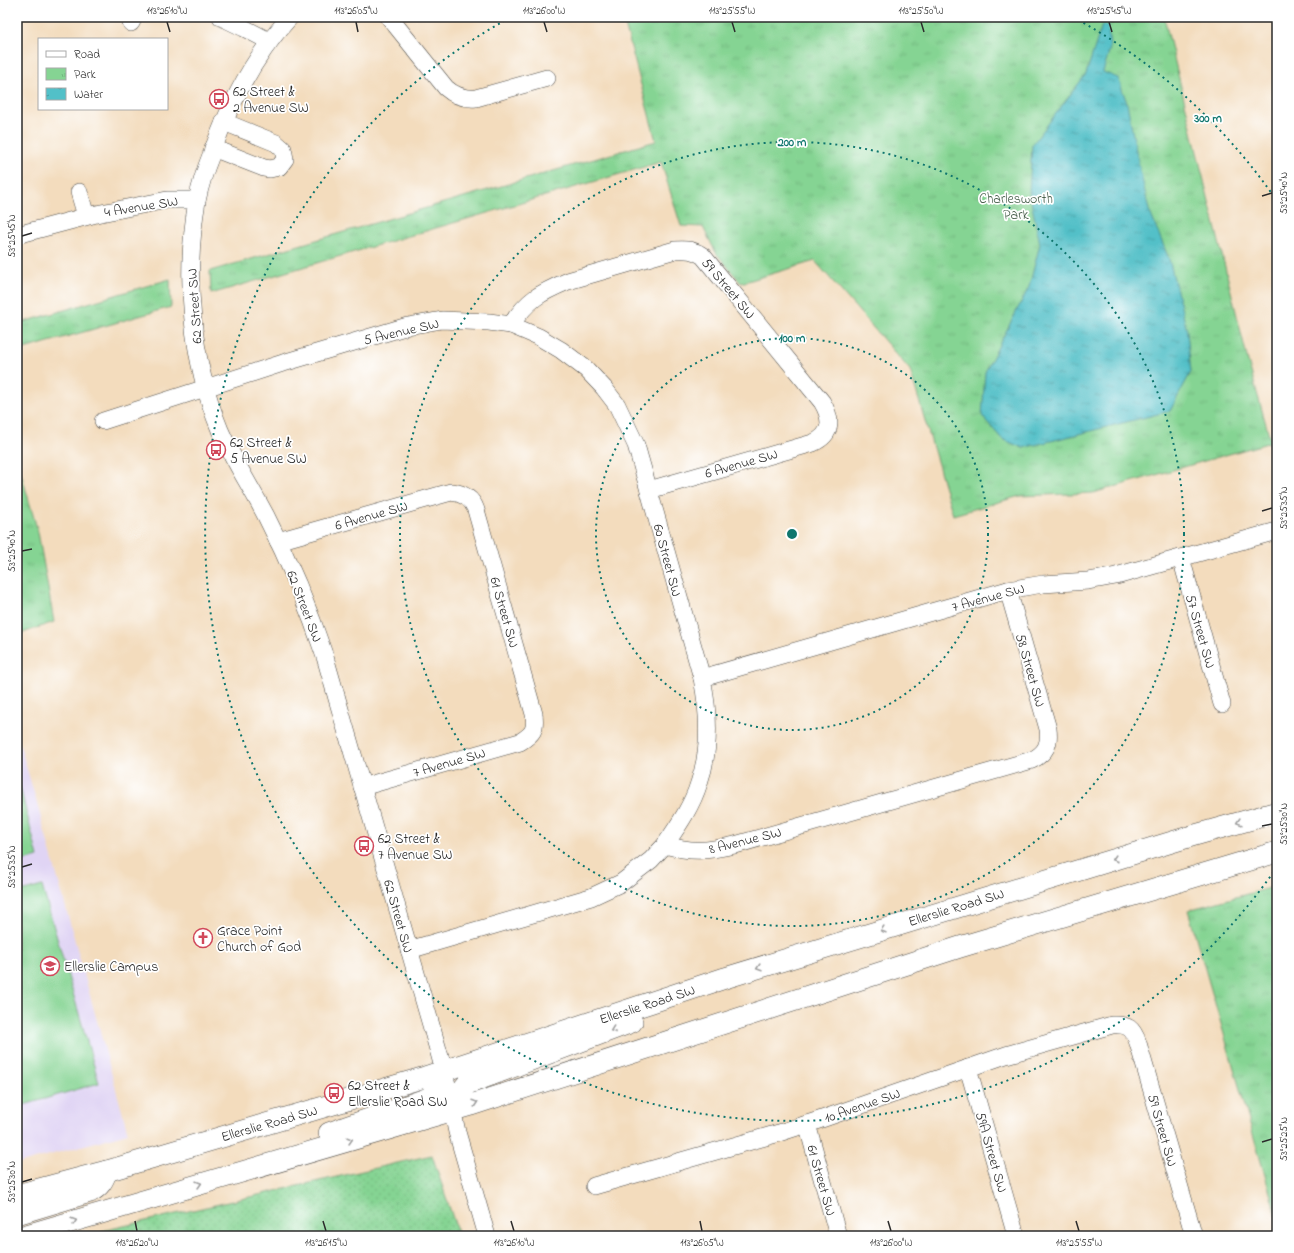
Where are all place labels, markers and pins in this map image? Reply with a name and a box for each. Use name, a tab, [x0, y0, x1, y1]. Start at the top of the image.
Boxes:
place label: 62 Street & 2 Avenue SW	[233, 82, 309, 119]
bus stop icon: 62 Street & 2 Avenue SW	[208, 88, 230, 110]
place label: 62 Street & 5 Avenue SW	[230, 433, 307, 470]
bus stop icon: 62 Street & 5 Avenue SW	[205, 439, 227, 461]
centre of rings	[785, 527, 799, 541]
place label: 62 Street & 7 Avenue SW	[378, 829, 453, 866]
bus stop icon: 62 Street & 7 Avenue SW	[353, 835, 375, 857]
place label: Grace Point Church of God	[217, 921, 301, 958]
church icon: Grace Point Church of God	[192, 927, 214, 949]
school or university icon: Ellerslie Campus	[39, 955, 61, 977]
place label: Ellerslie Campus	[64, 957, 158, 978]
place label: 62 Street & Ellerslie Road SW	[348, 1076, 448, 1113]
bus stop icon: 62 Street & Ellerslie Road SW	[323, 1082, 345, 1104]

